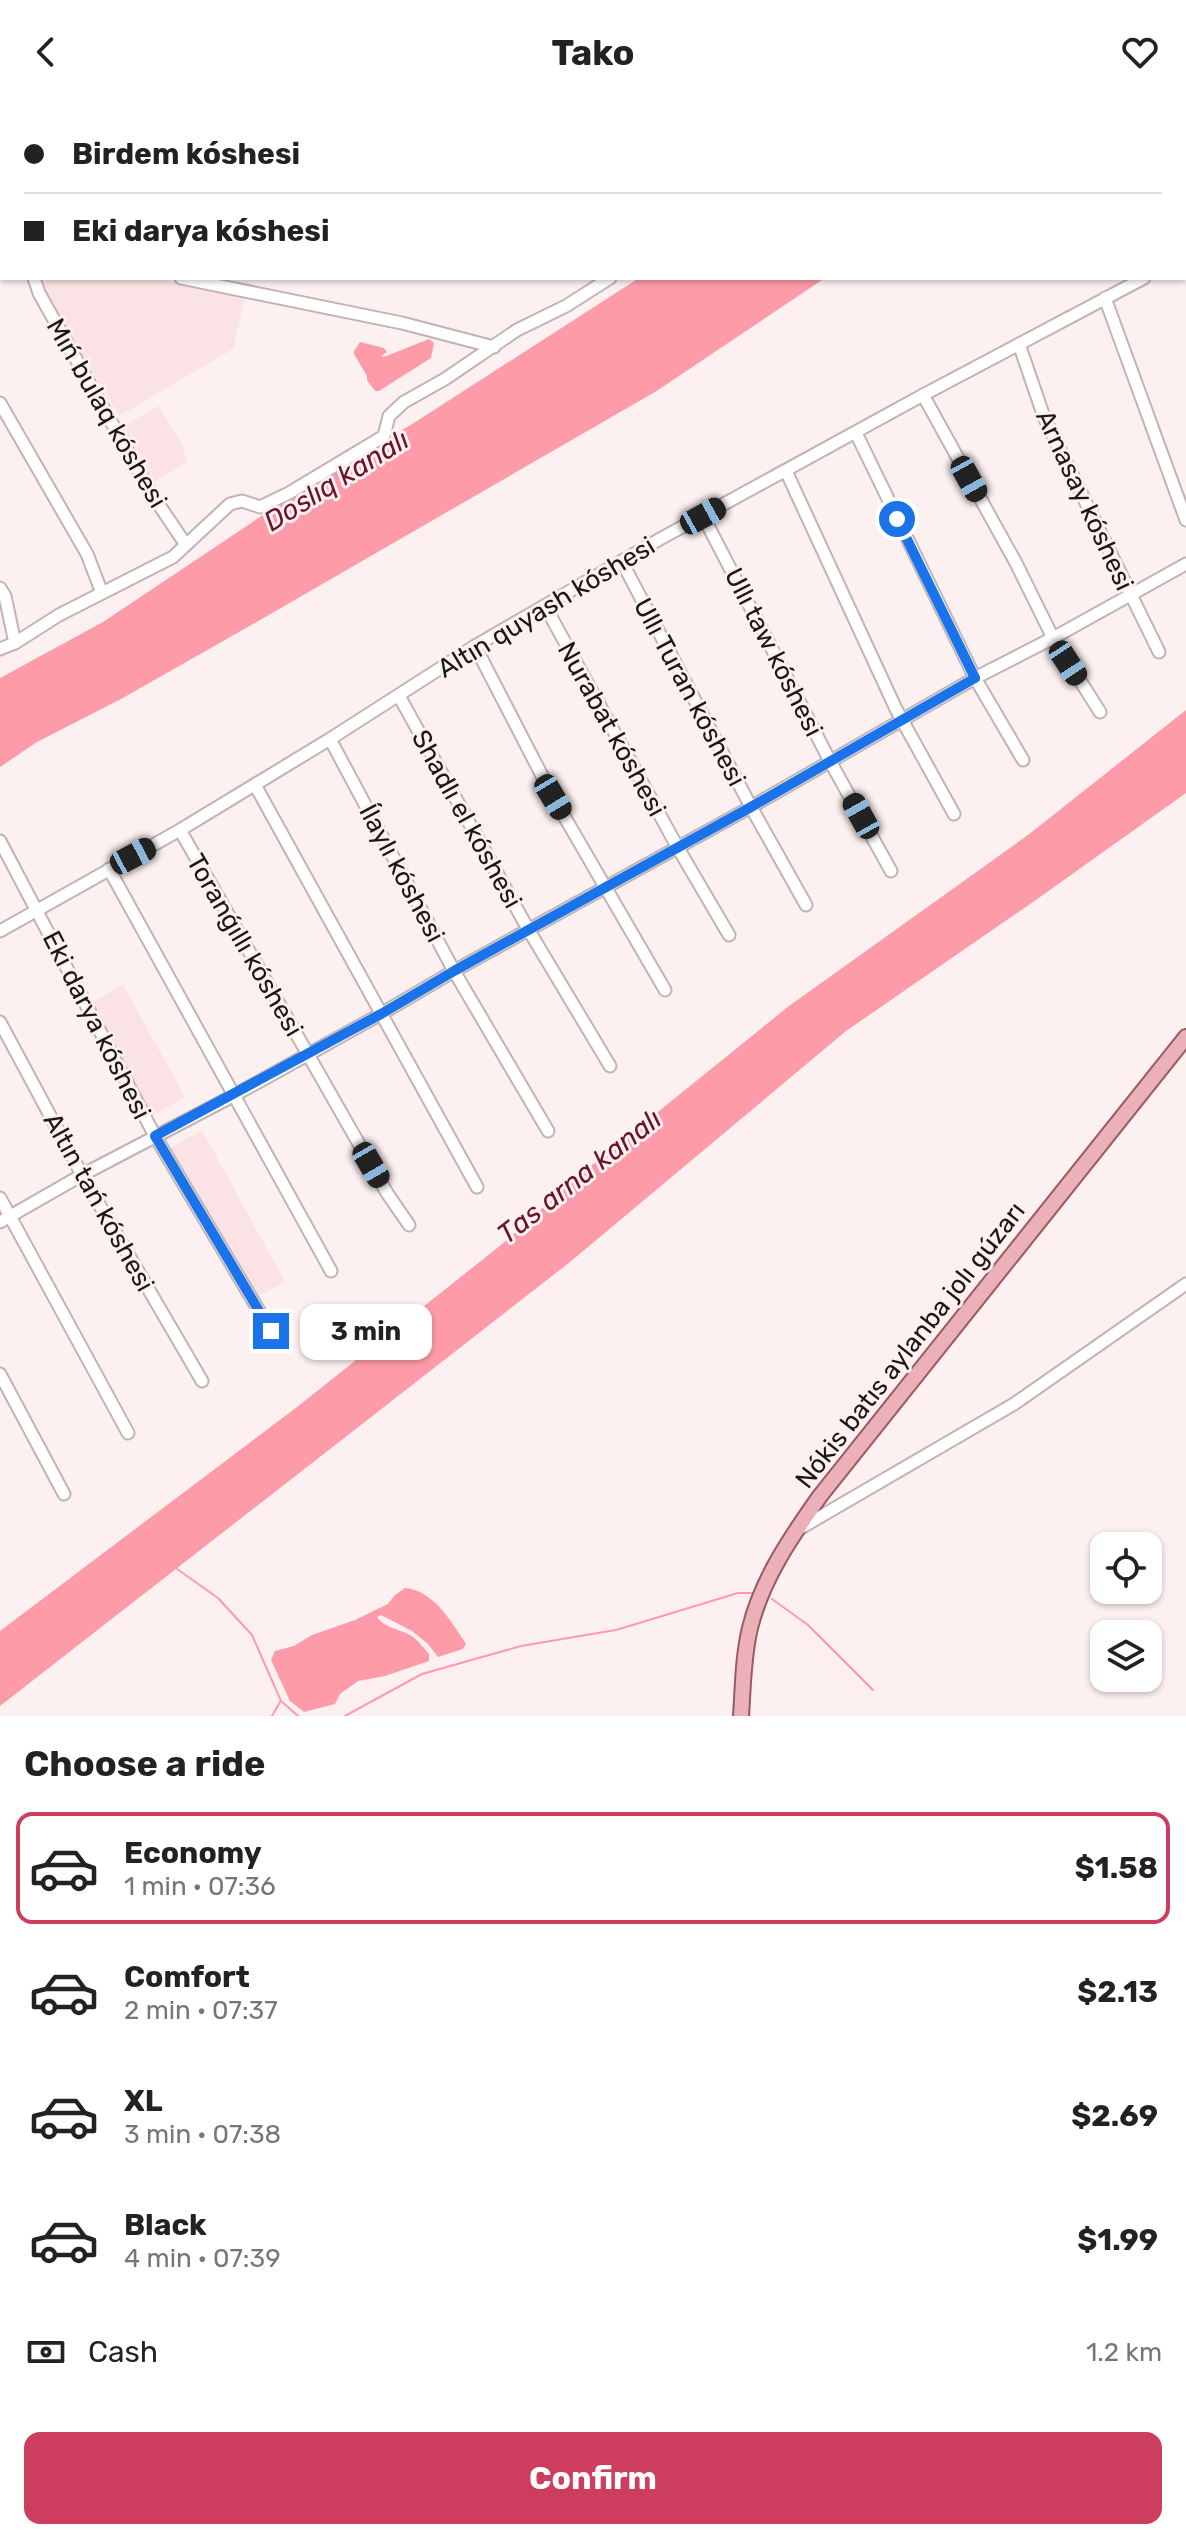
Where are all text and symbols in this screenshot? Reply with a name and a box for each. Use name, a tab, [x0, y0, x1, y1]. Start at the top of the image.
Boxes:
icon: back	[24, 30, 68, 74]
icon: heart	[1118, 30, 1162, 74]
text: Tako	[552, 31, 634, 74]
text: Birdem kóshesi	[72, 136, 300, 172]
text: Eki darya kóshesi	[72, 213, 330, 249]
street label: Mıń bulaq kóshesi	[40, 313, 173, 514]
street label: Arnasay kóshesi	[1029, 405, 1140, 595]
water label: Doslıq kanalı	[258, 423, 415, 538]
car	[947, 452, 991, 506]
car	[676, 494, 730, 538]
route start	[879, 501, 915, 537]
street label: Altın quyash kóshesi	[432, 530, 661, 685]
street label: Ullı taw kóshesi	[718, 563, 829, 742]
street label: Ullı Turan kóshesi	[627, 593, 752, 792]
car	[1045, 636, 1091, 690]
street label: Nurabat kóshesi	[551, 637, 672, 822]
street label: Shadlı el kóshesi	[405, 725, 528, 914]
car	[530, 770, 576, 824]
car	[839, 789, 883, 843]
street label: Ílaylı kóshesi	[352, 799, 451, 947]
car	[106, 834, 160, 878]
street label: Toranǵıllı kóshesi	[180, 849, 309, 1042]
street label: Eki darya kóshesi	[36, 926, 157, 1124]
water label: Tas arna kanalı	[491, 1102, 668, 1251]
street label: Altın tań kóshesi	[37, 1108, 160, 1297]
car	[349, 1138, 393, 1192]
street label: Nókis batıs aylanba jolı gúzarı	[789, 1196, 1032, 1495]
callout: 3 min	[299, 1303, 431, 1359]
route end	[253, 1313, 289, 1349]
text: 3 min	[331, 1316, 401, 1347]
map controls	[1090, 1532, 1162, 1692]
button: locate	[1090, 1532, 1162, 1604]
button: layers	[1090, 1620, 1162, 1692]
text: Choose a ride	[24, 1742, 265, 1785]
icon: car	[28, 1832, 100, 1904]
text: Economy	[124, 1835, 262, 1871]
text: $1.58	[1075, 1850, 1158, 1886]
text: 1 min · 07:36	[124, 1871, 276, 1902]
icon: car	[28, 1956, 100, 2028]
text: Comfort	[124, 1959, 250, 1995]
text: $2.13	[1077, 1974, 1158, 2010]
text: 2 min · 07:37	[124, 1995, 278, 2026]
icon: car	[28, 2080, 100, 2152]
text: XL	[124, 2083, 163, 2119]
text: $2.69	[1071, 2098, 1158, 2134]
text: 3 min · 07:38	[124, 2119, 281, 2150]
icon: car	[28, 2204, 100, 2276]
text: Black	[124, 2207, 207, 2243]
text: $1.99	[1077, 2222, 1158, 2258]
text: 4 min · 07:39	[124, 2243, 281, 2274]
icon: cash	[24, 2330, 68, 2374]
text: Cash	[88, 2334, 158, 2370]
text: 1.2 km	[1086, 2337, 1162, 2368]
button: Confirm	[24, 2432, 1162, 2524]

